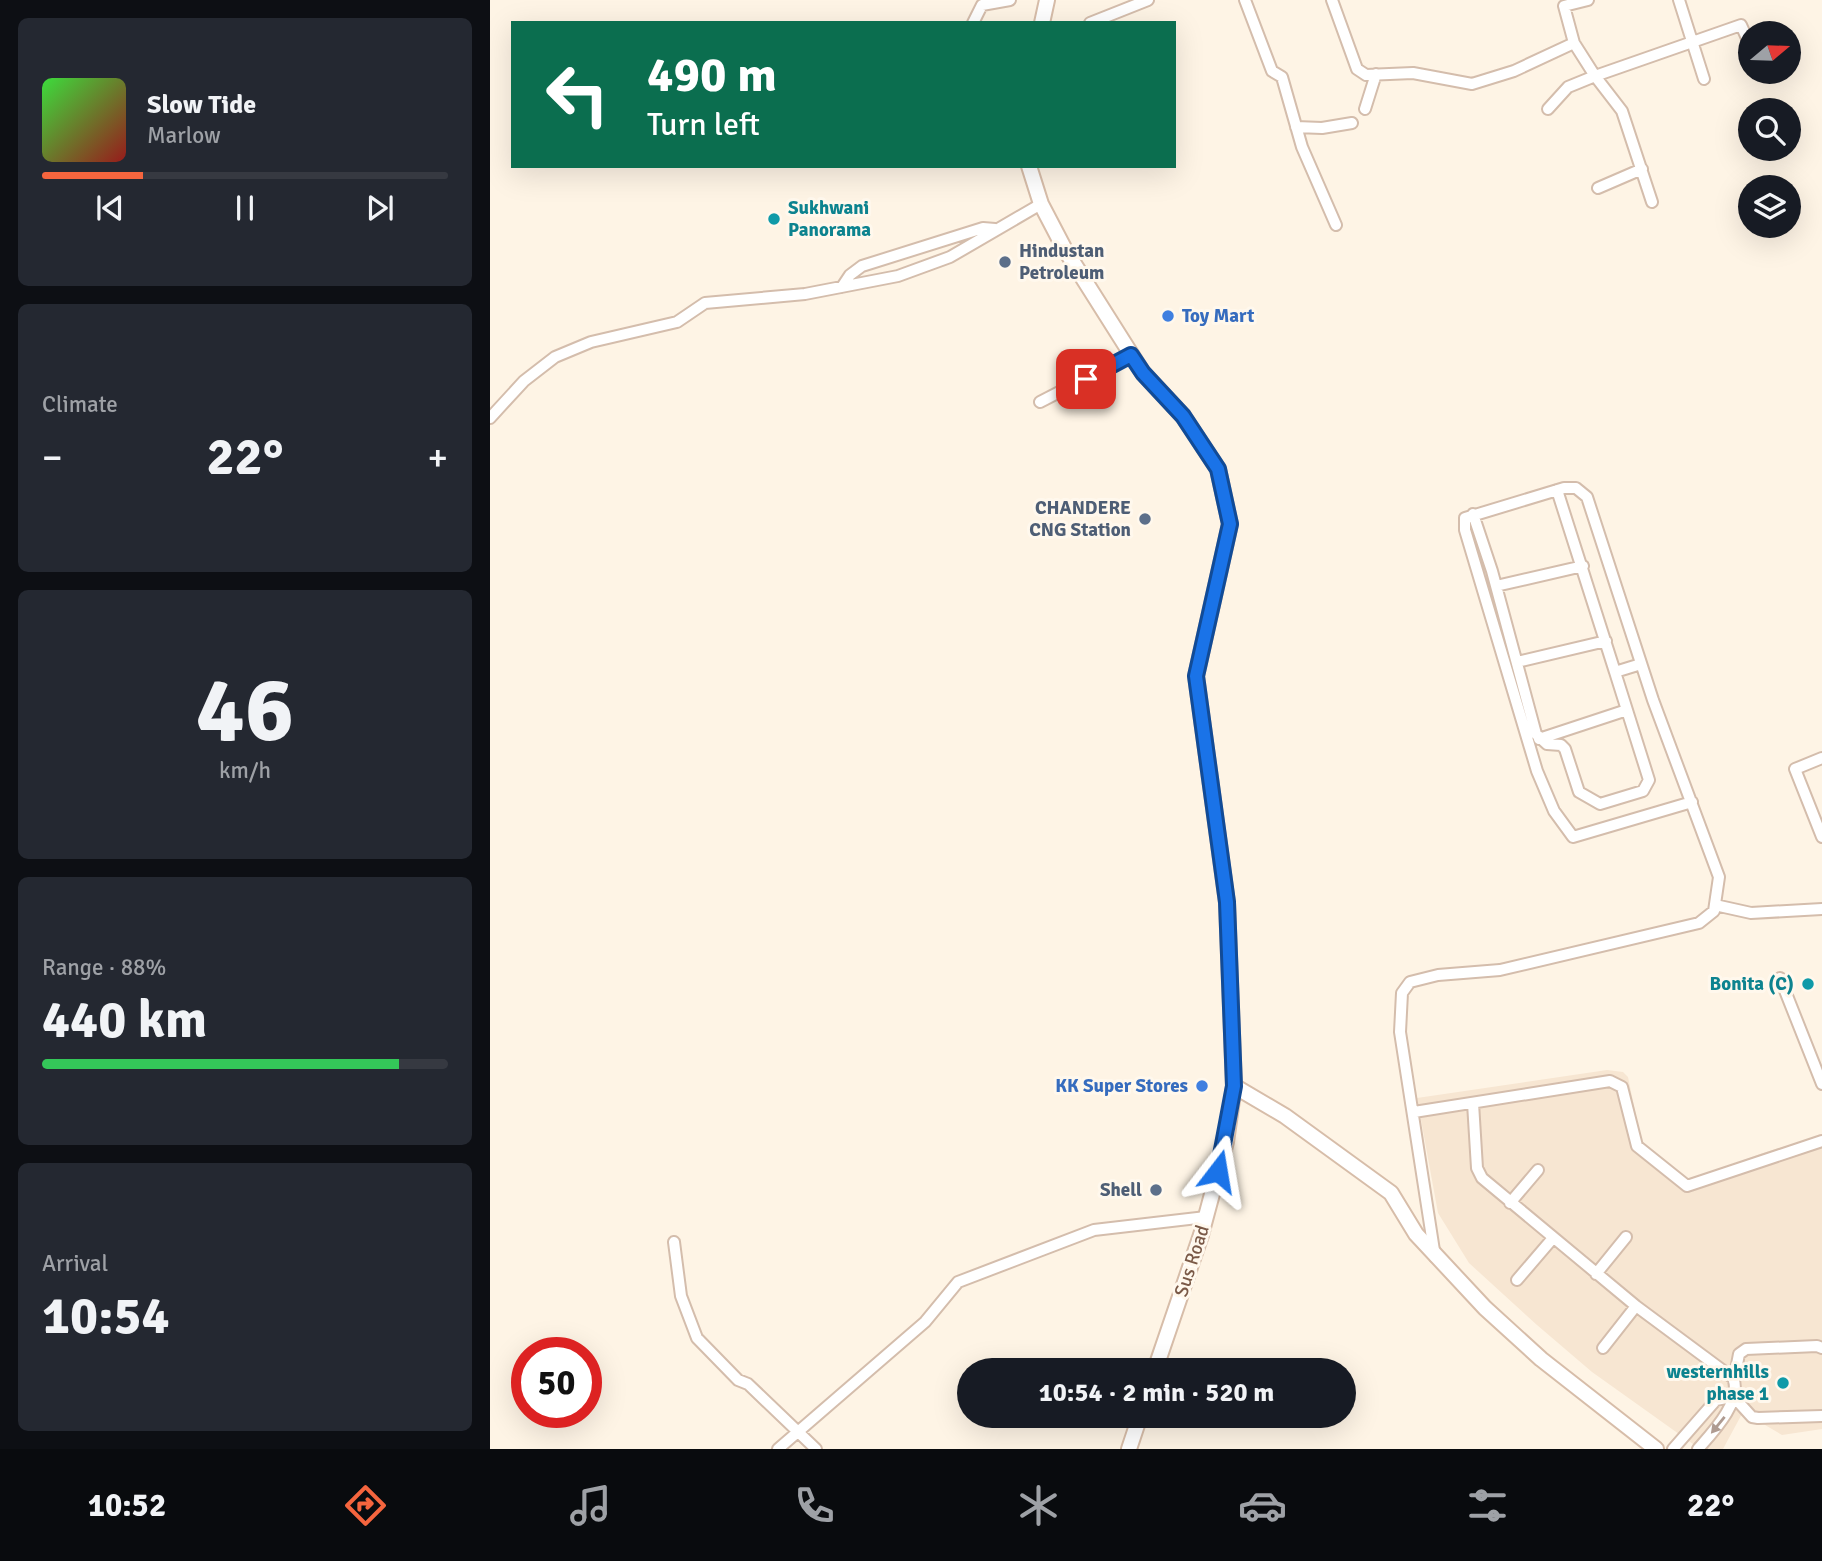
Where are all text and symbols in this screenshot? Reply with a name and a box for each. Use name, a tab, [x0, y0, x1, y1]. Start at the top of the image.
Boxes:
north arrow	[1738, 21, 1801, 84]
map controls	[1738, 21, 1801, 238]
text: 490 m	[647, 45, 777, 105]
icon: left	[532, 49, 623, 140]
text: Slow Tide	[147, 89, 256, 121]
button: search	[1738, 98, 1801, 161]
text: Turn left	[647, 105, 760, 144]
text: Marlow	[147, 121, 221, 150]
button: layers	[1738, 175, 1801, 238]
icon: previous	[91, 189, 129, 227]
icon: pause	[226, 189, 264, 227]
icon: next	[361, 189, 399, 227]
place label: Sukhwani Panorama	[788, 196, 871, 242]
marker: Sukhwani Panorama	[766, 211, 782, 227]
place label: Hindustan Petroleum	[1019, 239, 1104, 285]
marker: Hindustan Petroleum	[997, 254, 1013, 270]
place label: Toy Mart	[1182, 304, 1254, 328]
marker: Toy Mart	[1160, 308, 1176, 324]
pin	[1056, 349, 1116, 409]
icon: arrive	[1067, 360, 1105, 398]
text: Climate	[42, 390, 118, 419]
text: 22°	[207, 425, 283, 489]
text: −	[42, 434, 63, 481]
text: +	[427, 434, 448, 481]
place label: CHANDERE CNG Station	[1029, 496, 1131, 542]
marker: CHANDERE CNG Station	[1137, 511, 1153, 527]
text: 46	[196, 654, 294, 767]
text: km/h	[219, 756, 271, 785]
text: Range · 88%	[42, 953, 166, 982]
place label: Bonita (C)	[1710, 972, 1794, 996]
marker: Bonita (C)	[1800, 976, 1816, 992]
text: 440 km	[42, 988, 207, 1052]
place label: KK Super Stores	[1055, 1074, 1188, 1098]
marker: KK Super Stores	[1194, 1078, 1210, 1094]
position arrow	[1181, 1134, 1255, 1208]
place label: Shell	[1100, 1178, 1142, 1202]
marker: Shell	[1148, 1182, 1164, 1198]
street label: Sus Road	[1169, 1222, 1215, 1300]
text: Arrival	[42, 1249, 108, 1278]
text: 10:54	[42, 1284, 170, 1348]
speed limit sign: 50	[511, 1337, 602, 1428]
place label: westernhills phase 1	[1666, 1360, 1769, 1406]
marker: westernhills phase 1	[1775, 1375, 1791, 1391]
text: 10:54 · 2 min · 520 m	[1039, 1377, 1274, 1409]
one-way arrow	[1711, 1416, 1726, 1433]
icon: directions	[341, 1481, 390, 1530]
icon: music	[566, 1481, 615, 1530]
icon: phone	[790, 1481, 839, 1530]
icon: climate	[1014, 1481, 1063, 1530]
icon: car	[1238, 1481, 1287, 1530]
icon: filters	[1463, 1481, 1512, 1530]
text: 10:52	[88, 1486, 166, 1525]
text: 22°	[1687, 1486, 1734, 1525]

